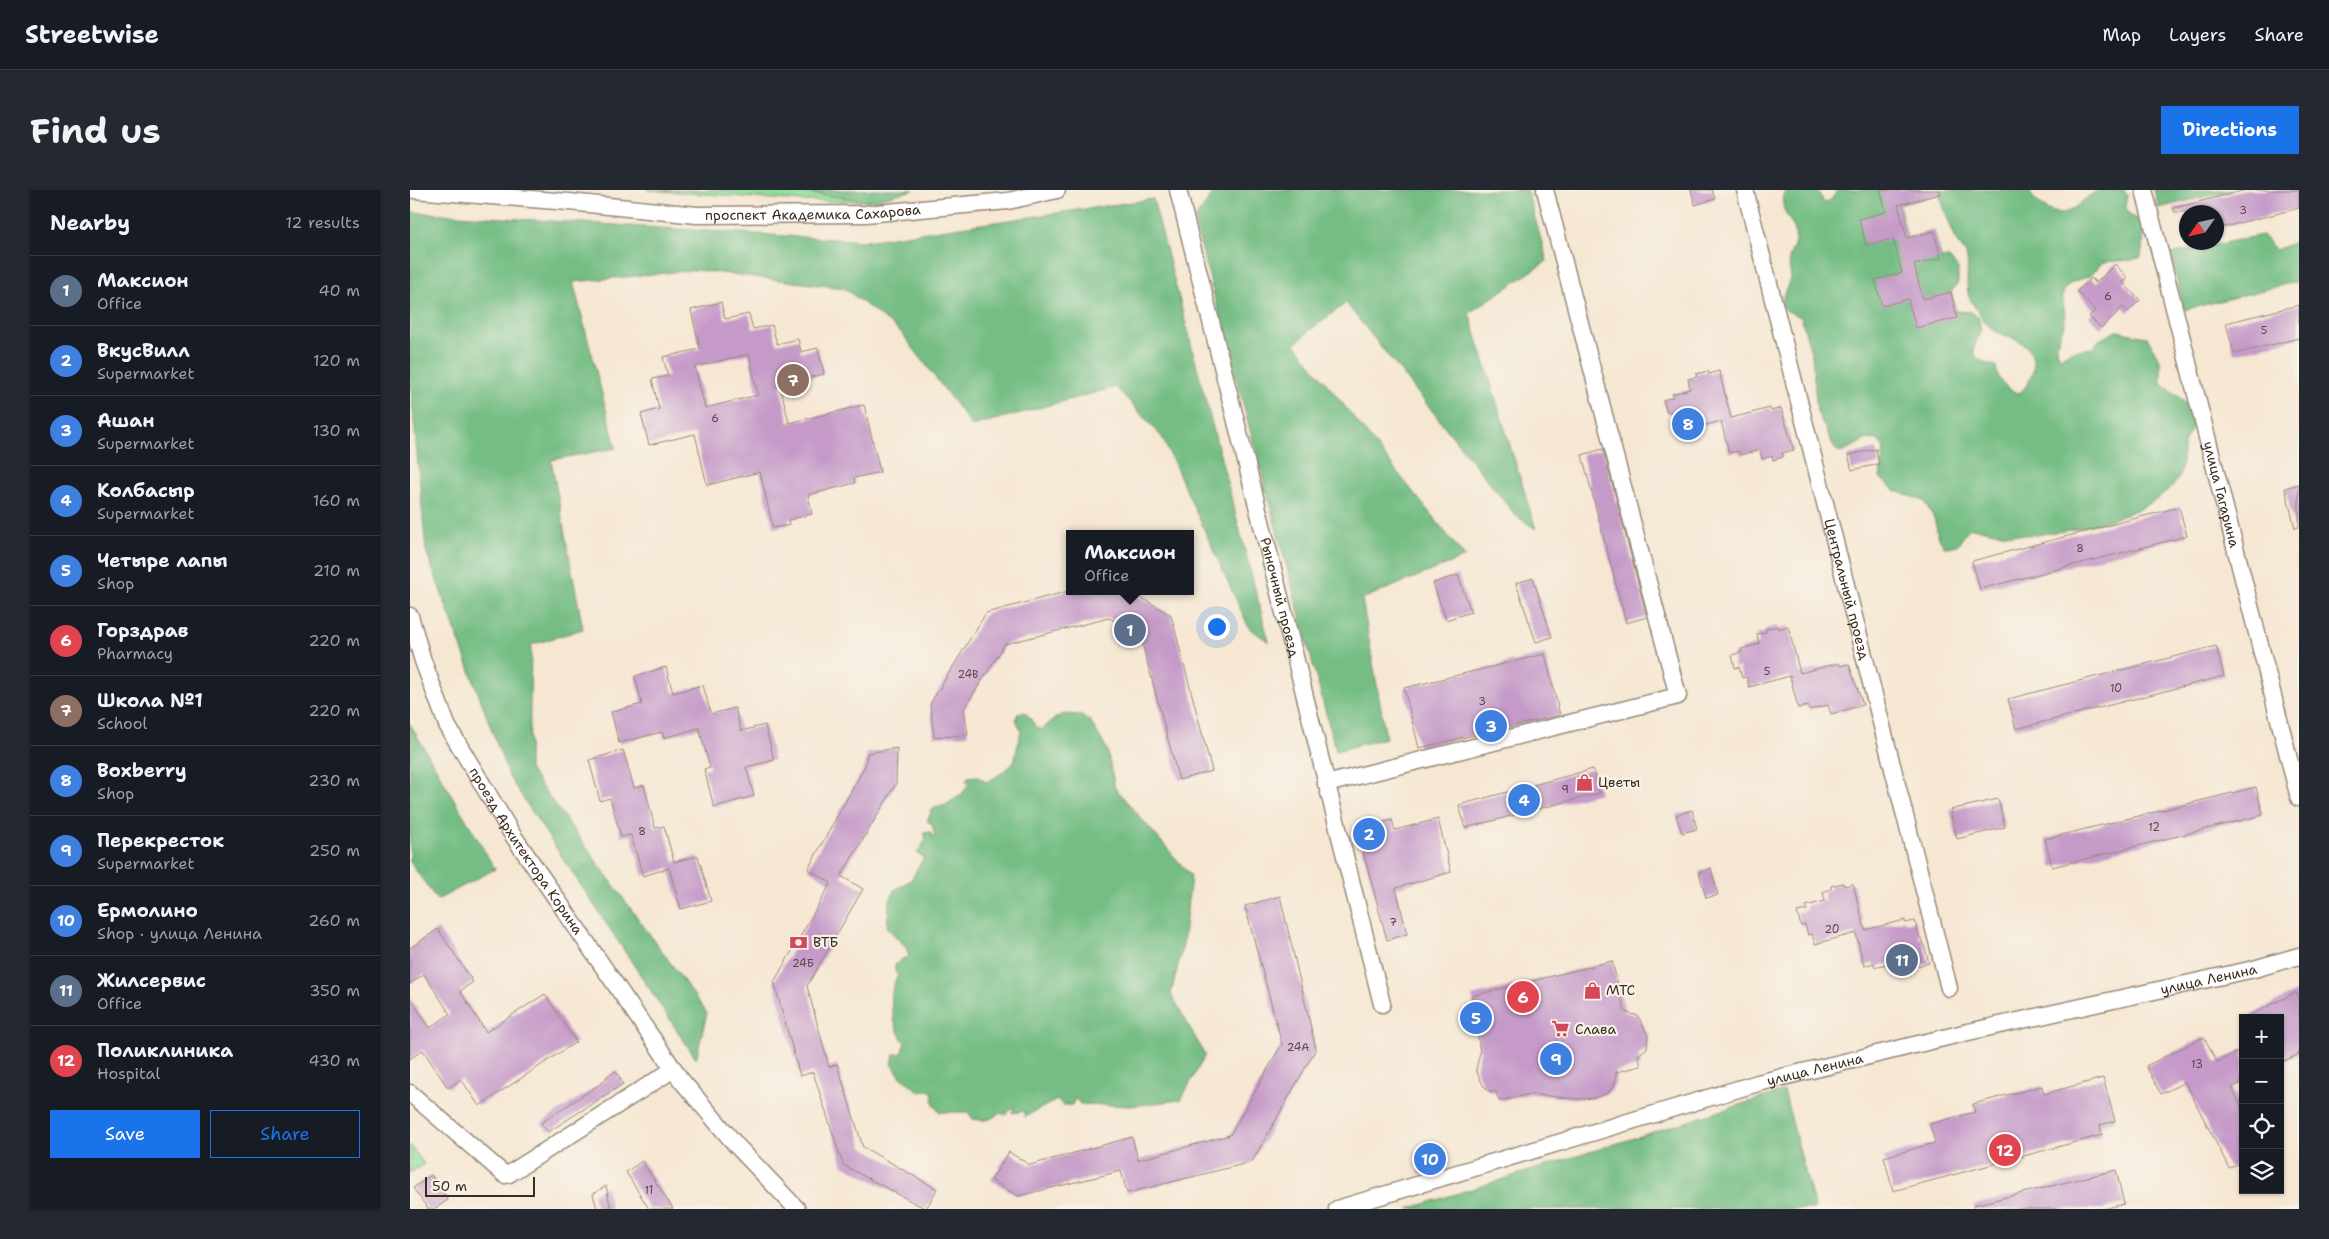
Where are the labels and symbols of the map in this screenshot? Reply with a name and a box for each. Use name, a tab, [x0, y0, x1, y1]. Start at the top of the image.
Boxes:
street label: проспект Академика Сахарова	[705, 200, 922, 224]
house number: 3	[2239, 203, 2247, 218]
north arrow	[2179, 205, 2224, 250]
house number: 6	[2104, 289, 2112, 304]
house number: 5	[2261, 323, 2268, 338]
pin: 7	[777, 361, 809, 399]
pin: 8	[1672, 405, 1704, 443]
house number: 6	[711, 411, 719, 426]
street label: улица Гагарина	[2199, 439, 2244, 550]
street label: Центральный проезд	[1820, 517, 1874, 662]
street label: Рыночный проезд	[1256, 536, 1304, 659]
house number: 8	[2076, 541, 2084, 556]
pin: 1	[1114, 611, 1146, 649]
your location	[1204, 614, 1230, 640]
house number: 5	[1764, 664, 1771, 679]
house number: 24В	[957, 667, 979, 682]
house number: 10	[2110, 681, 2122, 696]
house number: 3	[1478, 694, 1486, 709]
pin: 3	[1475, 707, 1507, 745]
street label: проезд Архитектора Корина	[465, 764, 588, 938]
shop icon: Цветы	[1574, 772, 1594, 792]
place label: Цветы	[1598, 773, 1640, 791]
pin: 4	[1508, 781, 1540, 819]
house number: 9	[1561, 782, 1569, 797]
pin: 2	[1353, 815, 1385, 853]
house number: 12	[2148, 820, 2160, 835]
house number: 8	[638, 824, 646, 839]
house number: 7	[1389, 915, 1397, 930]
house number: 20	[1824, 922, 1840, 937]
bank icon: ВТБ	[789, 932, 809, 952]
place label: ВТБ	[813, 933, 838, 951]
pin: 11	[1886, 941, 1918, 979]
house number: 24Б	[792, 956, 814, 971]
street label: улица Ленина	[2159, 960, 2259, 998]
pin: 6	[1507, 978, 1539, 1016]
shop icon: МТС	[1582, 980, 1602, 1000]
place label: МТС	[1606, 981, 1635, 999]
pin: 5	[1460, 999, 1492, 1037]
supermarket icon: Слава	[1551, 1019, 1571, 1039]
place label: Слава	[1575, 1020, 1616, 1038]
house number: 24А	[1287, 1040, 1309, 1055]
pin: 9	[1540, 1040, 1572, 1078]
street label: улица Ленина	[1765, 1049, 1865, 1090]
house number: 13	[2191, 1057, 2203, 1072]
pin: 12	[1989, 1131, 2021, 1169]
pin: 10	[1414, 1140, 1446, 1178]
scale bar	[425, 1174, 535, 1197]
house number: 11	[645, 1183, 653, 1198]

